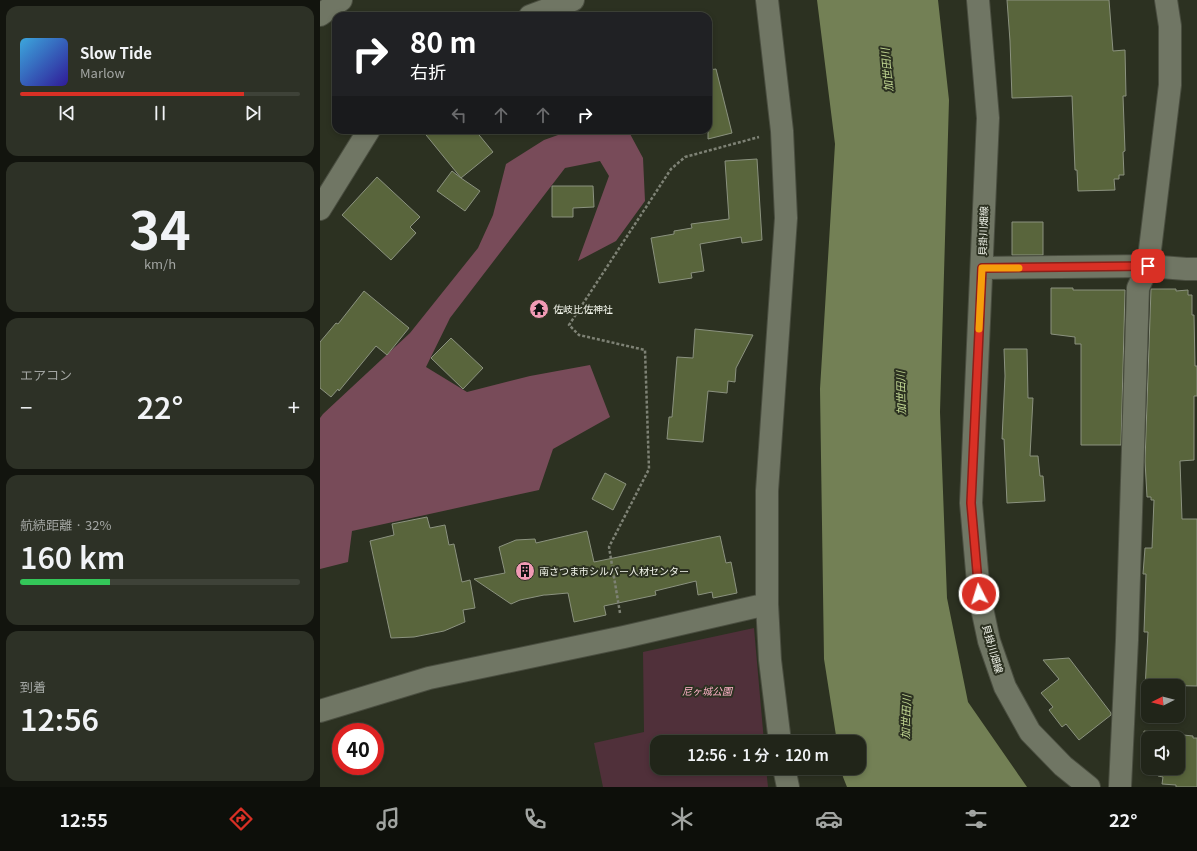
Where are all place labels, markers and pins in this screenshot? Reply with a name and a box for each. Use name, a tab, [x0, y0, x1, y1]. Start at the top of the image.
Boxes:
pin	[1131, 249, 1165, 283]
temple icon: 佐岐比佐神社	[528, 298, 550, 320]
place label: 佐岐比佐神社	[553, 301, 613, 316]
building icon: 南さつま市シルバー人材センター	[514, 560, 536, 582]
place label: 南さつま市シルバー人材センター	[539, 563, 689, 578]

